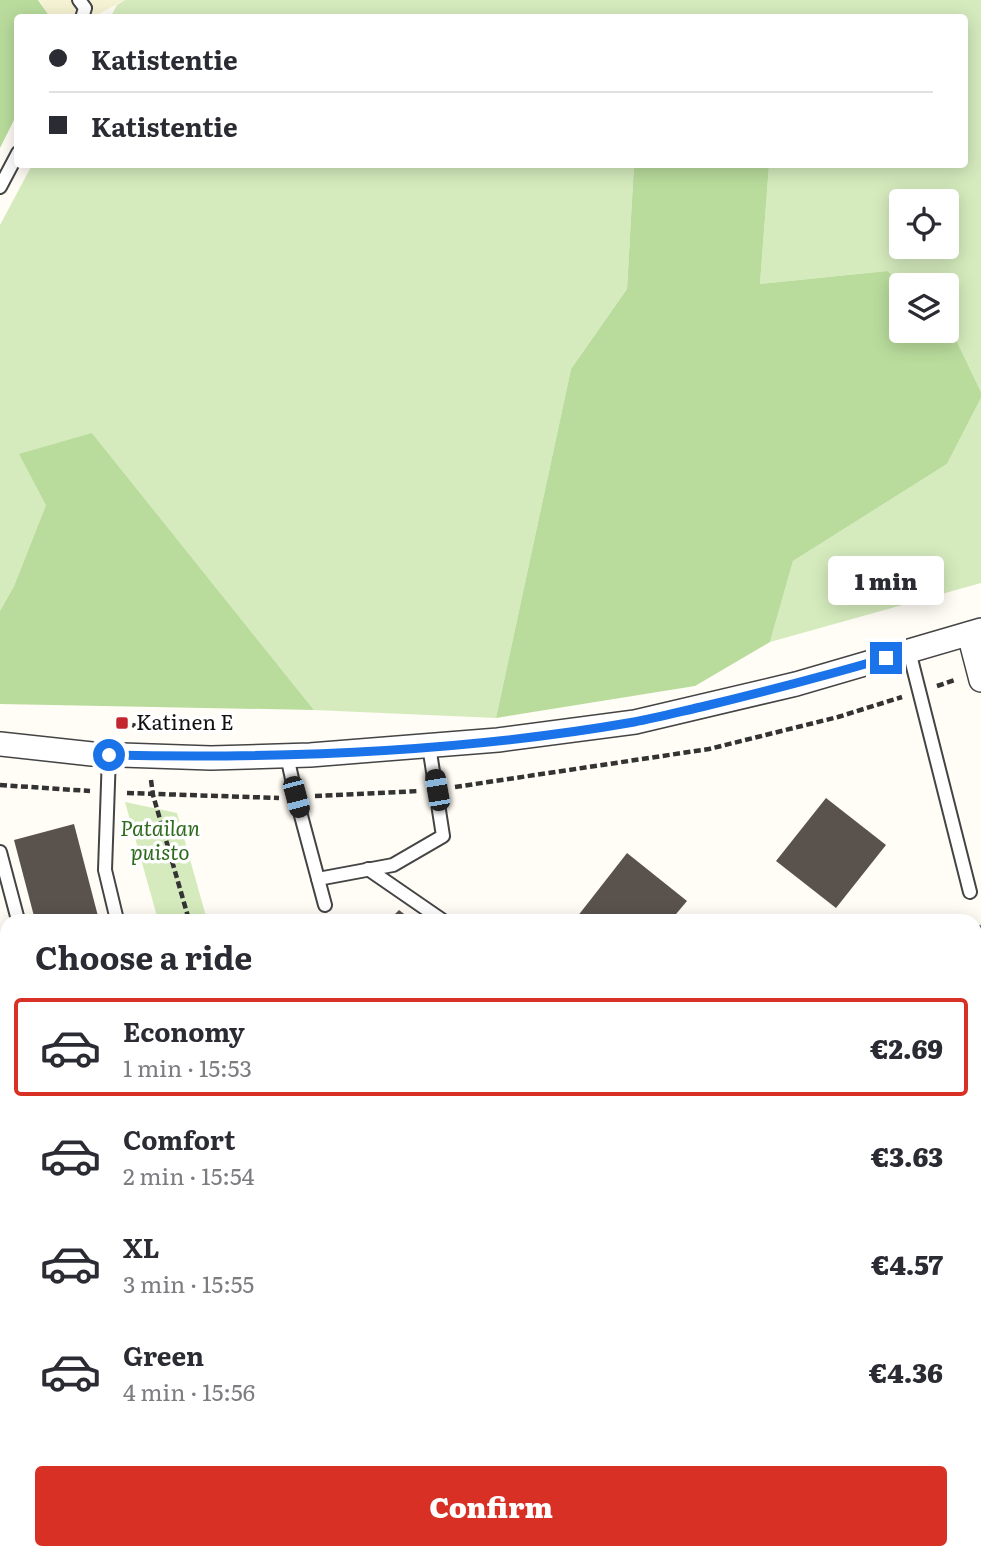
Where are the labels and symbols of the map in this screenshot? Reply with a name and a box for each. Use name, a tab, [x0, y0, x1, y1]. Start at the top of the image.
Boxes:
callout: 1 min	[828, 556, 944, 606]
route end	[870, 642, 902, 674]
place label: Katinen E	[136, 705, 234, 736]
marker: Katinen E	[114, 715, 130, 731]
route start	[93, 739, 125, 771]
car	[424, 767, 451, 813]
car	[281, 774, 312, 820]
park label: Patailan puisto	[120, 811, 201, 866]

